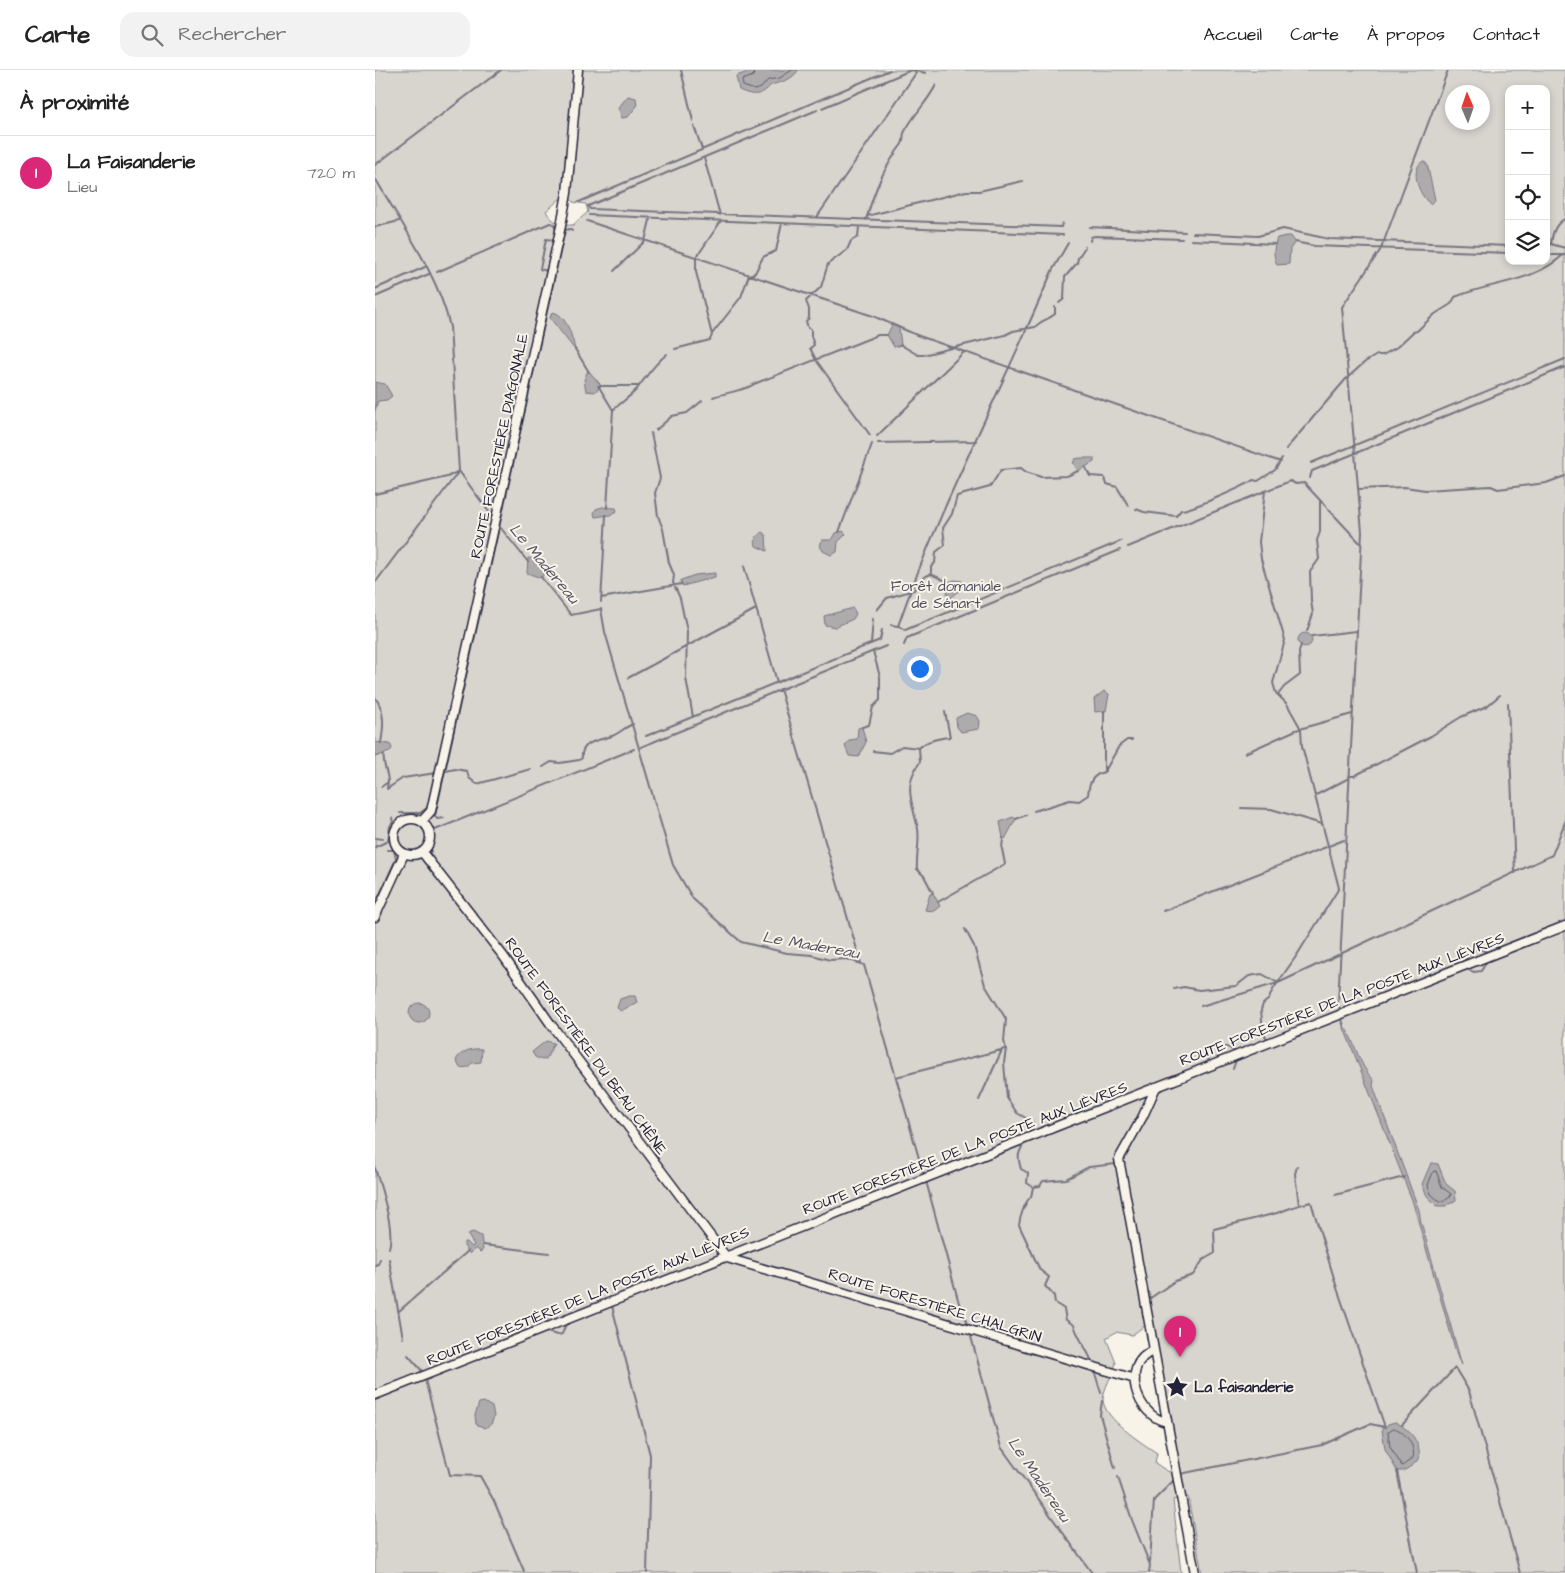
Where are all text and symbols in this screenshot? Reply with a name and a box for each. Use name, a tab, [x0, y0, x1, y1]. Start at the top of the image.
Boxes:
search box	[120, 12, 470, 57]
text: Carte	[25, 18, 90, 52]
icon: search	[138, 21, 166, 49]
text: Rechercher	[178, 21, 286, 48]
text: Accueil	[1203, 22, 1262, 47]
text: Carte	[1290, 22, 1339, 47]
text: À propos	[1367, 22, 1445, 47]
text: Contact	[1473, 22, 1540, 47]
north arrow	[1445, 85, 1490, 130]
map controls	[1505, 85, 1550, 265]
button: +	[1505, 85, 1550, 130]
text: À proximité	[20, 88, 129, 117]
button: −	[1505, 130, 1550, 175]
text: La Faisanderie	[67, 149, 196, 176]
text: 1	[35, 162, 37, 184]
text: 720 m	[307, 162, 355, 184]
button: locate	[1505, 175, 1550, 220]
text: Lieu	[67, 176, 97, 198]
button: layers	[1505, 220, 1550, 265]
street label: ROUTE FORESTIÈRE DIAGONALE	[465, 332, 534, 560]
water label: Le Madereau	[504, 519, 585, 609]
park label: Forêt domaniale de Sénart	[891, 576, 1001, 614]
your location	[907, 656, 933, 682]
water label: Le Madereau	[761, 926, 862, 964]
street label: ROUTE FORESTIÈRE DE LA POSTE AUX LIÈVRES	[1177, 927, 1508, 1071]
street label: ROUTE FORESTIÈRE DU BEAU CHÊNE	[500, 933, 672, 1159]
street label: ROUTE FORESTIÈRE DE LA POSTE AUX LIÈVRES	[800, 1076, 1131, 1220]
street label: ROUTE FORESTIÈRE DE LA POSTE AUX LIÈVRES	[424, 1222, 753, 1371]
street label: ROUTE FORESTIÈRE CHALGRIN	[826, 1263, 1044, 1348]
pin: 1	[1164, 1316, 1196, 1357]
place icon: La faisanderie	[1164, 1374, 1190, 1400]
place label: La faisanderie	[1194, 1377, 1294, 1398]
water label: Le Madereau	[1003, 1433, 1076, 1527]

